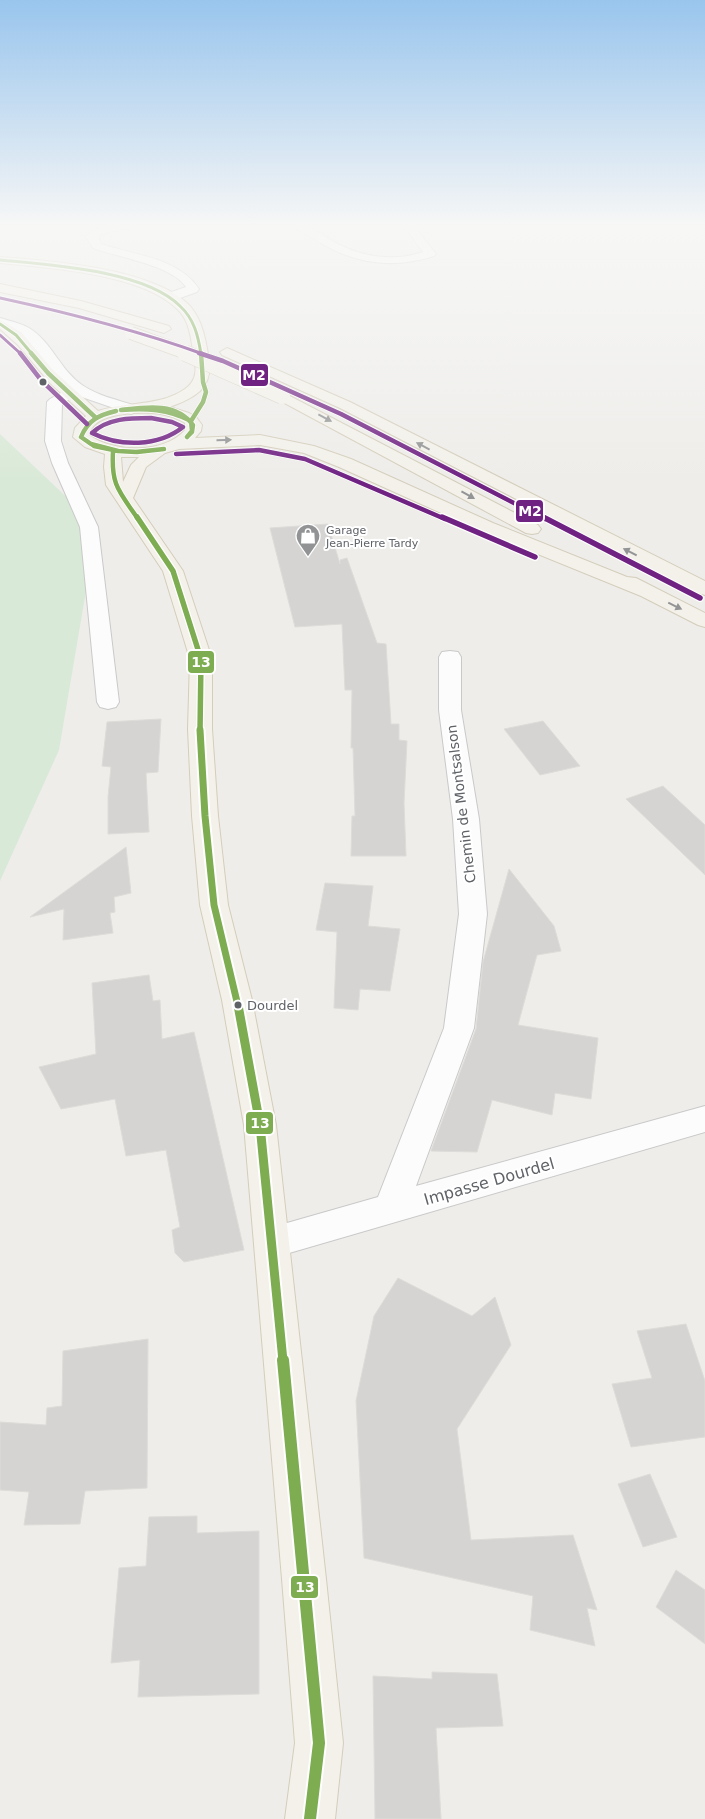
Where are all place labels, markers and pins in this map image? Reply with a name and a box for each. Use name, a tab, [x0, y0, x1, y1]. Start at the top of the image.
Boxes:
unlabelled marker	[38, 377, 48, 387]
shop icon: Garage Jean-Pierre Tardy	[295, 523, 321, 557]
place label: Garage Jean-Pierre Tardy	[325, 524, 419, 550]
place label: Dourdel	[247, 998, 298, 1013]
marker: Dourdel	[233, 1000, 243, 1010]

